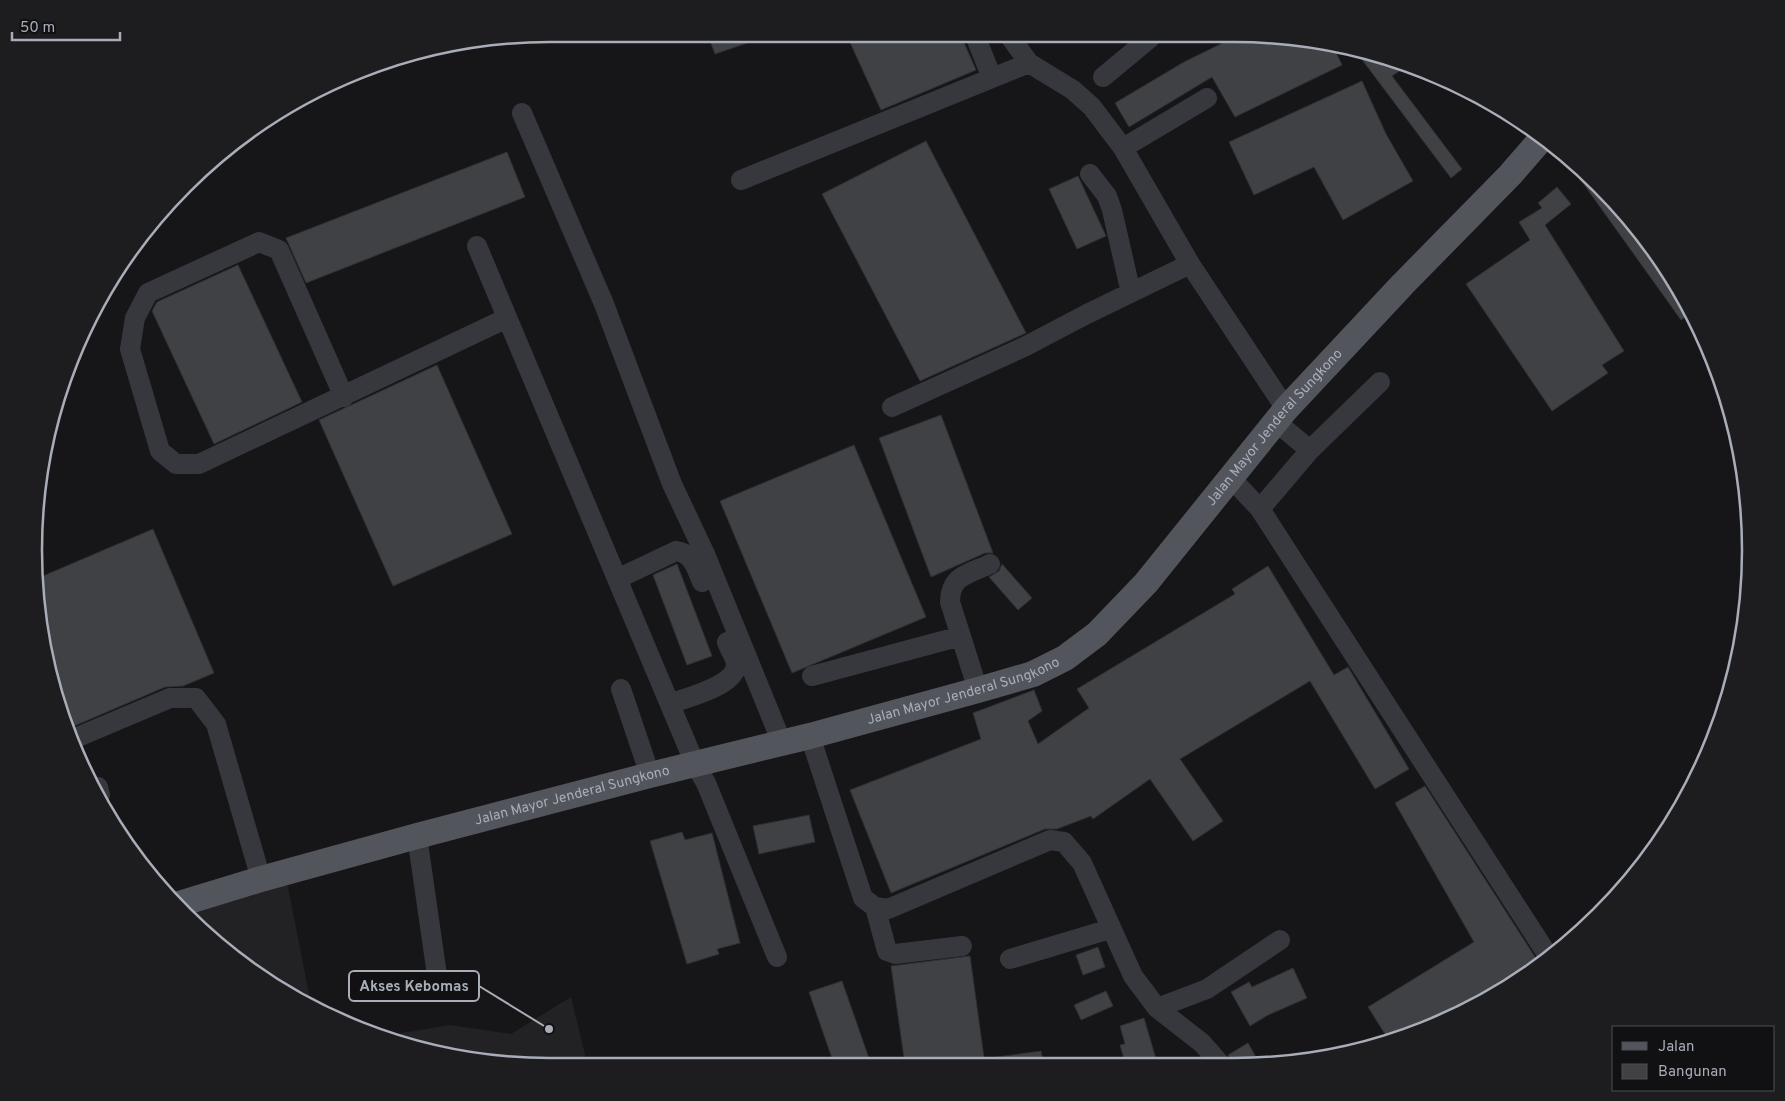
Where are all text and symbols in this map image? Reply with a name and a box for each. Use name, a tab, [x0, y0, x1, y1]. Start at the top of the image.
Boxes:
scale bar	[12, 10, 120, 42]
text: 50 m	[20, 19, 55, 38]
street label: Jalan Mayor Jenderal Sungkono	[1203, 345, 1346, 509]
street label: Jalan Mayor Jenderal Sungkono	[865, 653, 1063, 729]
street label: Jalan Mayor Jenderal Sungkono	[473, 762, 672, 829]
callout: Akses Kebomas	[349, 971, 479, 1001]
text: Akses Kebomas	[359, 978, 469, 997]
legend	[1612, 1026, 1775, 1091]
text: Jalan	[1658, 1038, 1695, 1057]
text: Bangunan	[1658, 1063, 1727, 1082]

